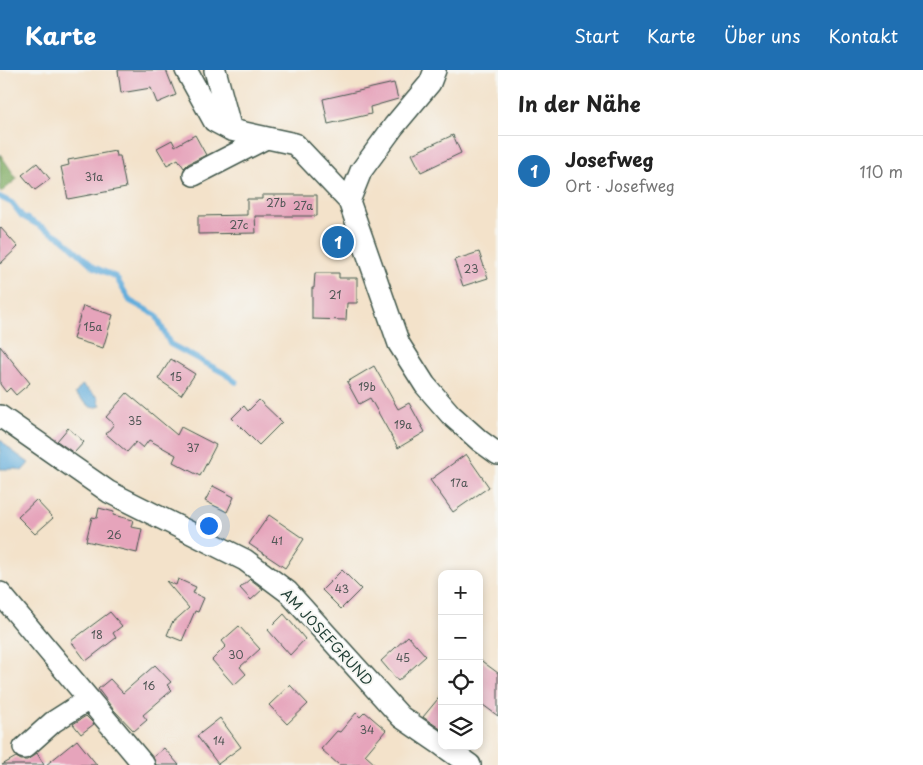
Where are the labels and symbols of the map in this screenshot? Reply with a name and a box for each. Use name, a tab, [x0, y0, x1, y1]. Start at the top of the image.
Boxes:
house number: 31a	[85, 168, 103, 185]
house number: 27b	[266, 194, 286, 211]
house number: 27a	[293, 197, 313, 214]
house number: 27c	[230, 216, 249, 233]
pin: 1	[322, 223, 354, 261]
house number: 23	[464, 260, 478, 277]
house number: 21	[329, 286, 341, 303]
house number: 15a	[84, 318, 103, 335]
house number: 15	[170, 368, 182, 385]
house number: 19b	[358, 378, 376, 395]
house number: 35	[128, 412, 142, 429]
house number: 19a	[394, 416, 412, 433]
house number: 37	[187, 439, 200, 456]
house number: 17a	[450, 474, 468, 491]
your location	[196, 513, 222, 539]
house number: 26	[106, 526, 122, 543]
house number: 41	[271, 532, 283, 549]
house number: 43	[335, 580, 349, 597]
street label: AM JOSEFGRUND	[277, 583, 378, 690]
house number: 18	[91, 626, 103, 643]
house number: 30	[228, 646, 244, 663]
house number: 45	[396, 649, 410, 666]
house number: 16	[143, 677, 156, 694]
house number: 34	[360, 721, 374, 738]
house number: 14	[213, 732, 225, 749]

